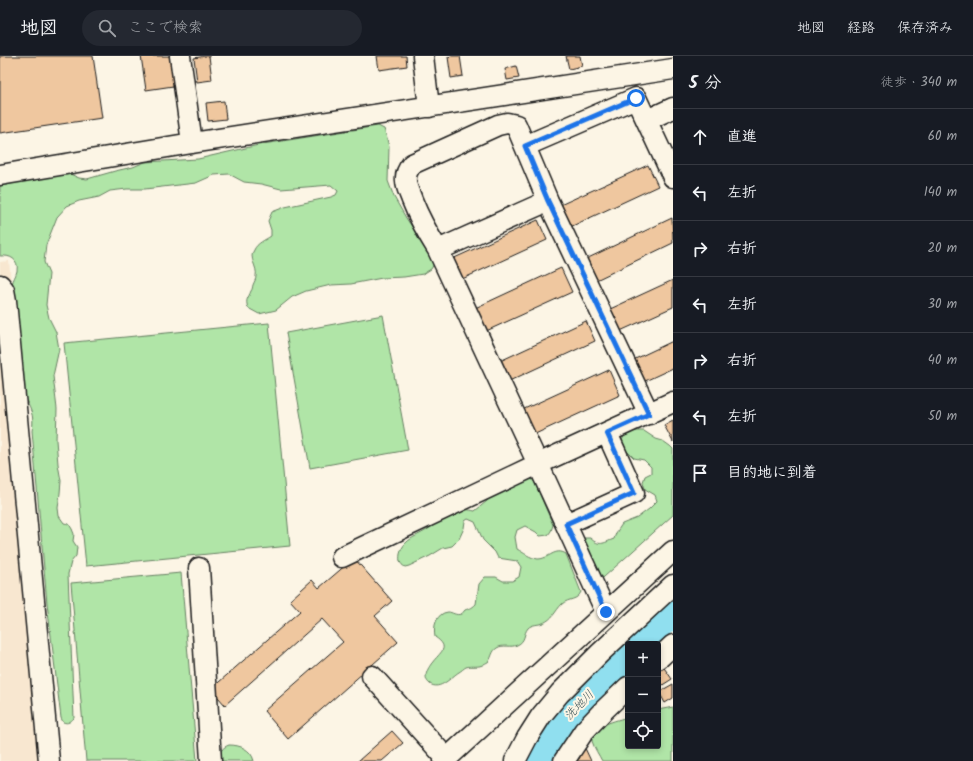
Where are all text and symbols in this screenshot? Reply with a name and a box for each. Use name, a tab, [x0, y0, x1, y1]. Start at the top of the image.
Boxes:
search box	[82, 10, 362, 46]
text: 地図	[20, 14, 58, 44]
text: ここで検索	[128, 16, 203, 40]
icon: search	[96, 17, 118, 39]
text: 地図	[797, 17, 825, 39]
text: 経路	[847, 17, 875, 39]
text: 保存済み	[897, 17, 953, 39]
text: 5 分	[689, 70, 721, 97]
text: 徒歩 · 340 m	[881, 72, 957, 93]
route start	[627, 89, 645, 107]
text: 直進	[727, 125, 757, 149]
icon: ahead	[689, 126, 711, 148]
text: 60 m	[928, 126, 957, 147]
text: 左折	[727, 181, 757, 205]
icon: left	[689, 182, 711, 204]
text: 140 m	[924, 182, 957, 203]
text: 右折	[727, 237, 757, 261]
icon: right	[689, 238, 711, 260]
text: 20 m	[927, 238, 957, 259]
text: 左折	[727, 293, 757, 317]
icon: left	[689, 294, 711, 316]
text: 30 m	[928, 294, 957, 315]
text: 右折	[727, 349, 757, 373]
icon: right	[689, 350, 711, 372]
text: 40 m	[928, 350, 957, 371]
text: 左折	[727, 405, 757, 429]
icon: left	[689, 406, 711, 428]
text: 50 m	[928, 406, 957, 427]
text: 目的地に到着	[727, 461, 817, 485]
icon: arrive	[689, 462, 711, 484]
route end	[597, 603, 615, 621]
map controls	[625, 641, 661, 749]
button: +	[625, 641, 661, 677]
button: −	[625, 677, 661, 713]
water label: 洗地川	[560, 686, 599, 725]
button: locate	[625, 713, 661, 749]

